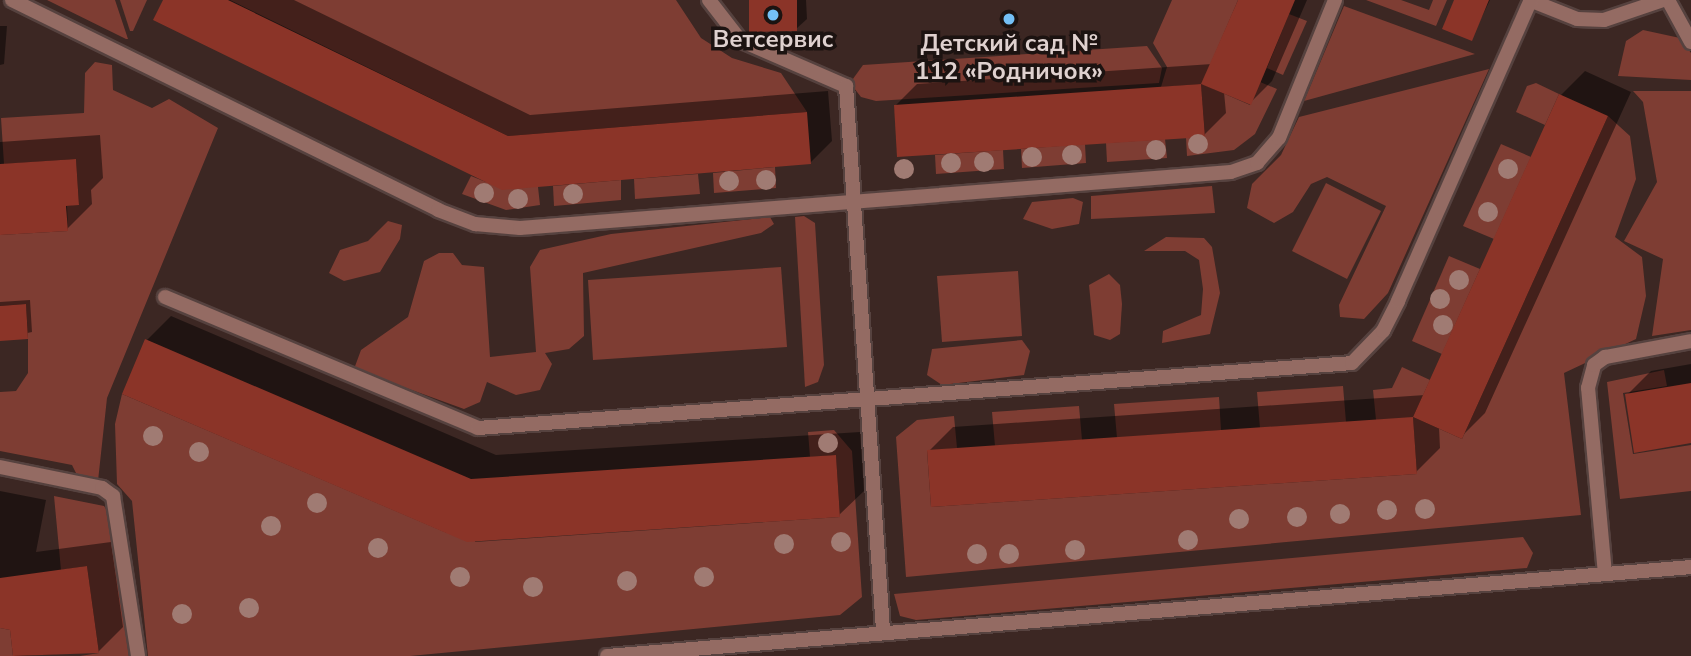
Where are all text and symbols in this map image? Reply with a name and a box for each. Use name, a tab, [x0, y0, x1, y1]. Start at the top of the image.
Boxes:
marker: Ветсервис	[765, 7, 781, 23]
marker: Детский сад № 112 «Родничок»	[1001, 11, 1017, 27]
place label: Ветсервис	[713, 26, 833, 54]
place label: Детский сад № 112 «Родничок»	[915, 30, 1103, 86]

